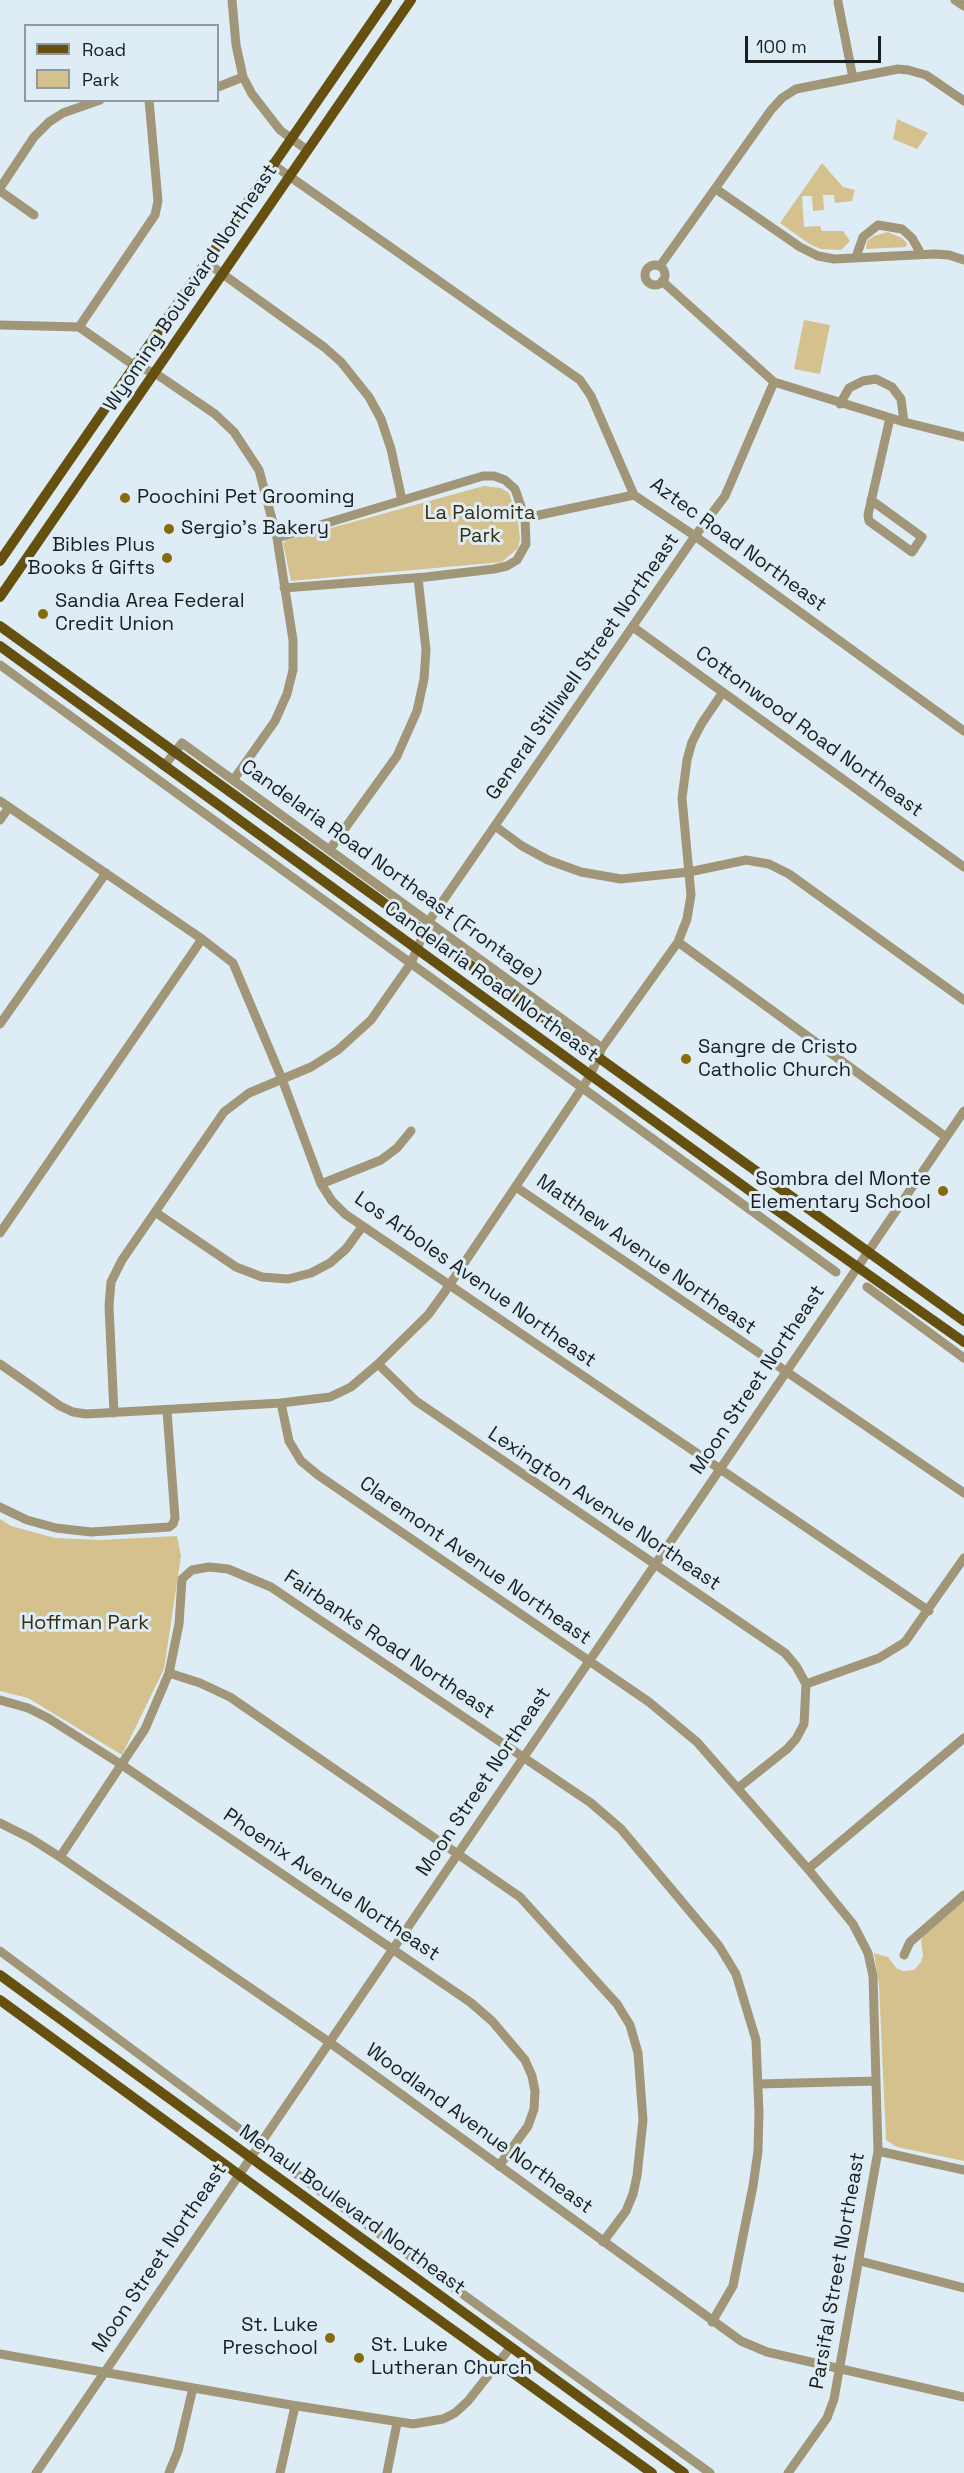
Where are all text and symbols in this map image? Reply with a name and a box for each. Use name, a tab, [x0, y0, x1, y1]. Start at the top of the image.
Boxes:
legend	[24, 24, 219, 102]
scale bar	[748, 24, 884, 62]
text: 100 m	[756, 35, 807, 58]
text: Road	[82, 38, 126, 61]
text: Park	[82, 68, 119, 91]
street label: Wyoming Boulevard Northeast	[99, 160, 283, 416]
street label: Aztec Road Northeast	[645, 473, 831, 617]
place label: Poochini Pet Grooming	[137, 486, 355, 510]
marker: Poochini Pet Grooming	[118, 491, 132, 505]
park label: La Palomita Park	[425, 502, 535, 549]
place label: Sergio's Bakery	[181, 517, 329, 541]
marker: Sergio's Bakery	[162, 522, 176, 536]
street label: General Stillwell Street Northeast	[481, 529, 685, 805]
place label: Bibles Plus Books & Gifts	[27, 534, 155, 581]
marker: Bibles Plus Books & Gifts	[160, 551, 174, 565]
place label: Sandia Area Federal Credit Union	[55, 590, 245, 637]
marker: Sandia Area Federal Credit Union	[36, 607, 50, 621]
street label: Cottonwood Road Northeast	[690, 641, 928, 823]
street label: Candelaria Road Northeast (Frontage)	[236, 755, 546, 989]
street label: Candelaria Road Northeast	[379, 896, 603, 1068]
place label: Sangre de Cristo Catholic Church	[698, 1036, 858, 1083]
marker: Sangre de Cristo Catholic Church	[679, 1052, 693, 1066]
place label: Sombra del Monte Elementary School	[750, 1168, 931, 1215]
street label: Matthew Avenue Northeast	[532, 1170, 760, 1340]
marker: Sombra del Monte Elementary School	[936, 1184, 950, 1198]
street label: Los Arboles Avenue Northeast	[349, 1187, 601, 1373]
street label: Moon Street Northeast	[686, 1281, 830, 1479]
street label: Lexington Avenue Northeast	[483, 1422, 725, 1596]
street label: Claremont Avenue Northeast	[355, 1472, 595, 1650]
street label: Fairbanks Road Northeast	[279, 1565, 499, 1725]
park label: Hoffman Park	[21, 1612, 149, 1636]
street label: Moon Street Northeast	[412, 1683, 556, 1881]
street label: Phoenix Avenue Northeast	[218, 1804, 444, 1966]
street label: Woodland Avenue Northeast	[361, 2039, 597, 2219]
street label: Menaul Boulevard Northeast	[234, 2120, 470, 2300]
street label: Parsifal Street Northeast	[805, 2151, 871, 2391]
street label: Moon Street Northeast	[88, 2159, 232, 2357]
place label: St. Luke Preschool	[223, 2314, 318, 2361]
marker: St. Luke Preschool	[323, 2331, 337, 2345]
place label: St. Luke Lutheran Church	[371, 2334, 532, 2381]
marker: St. Luke Lutheran Church	[352, 2351, 366, 2365]

